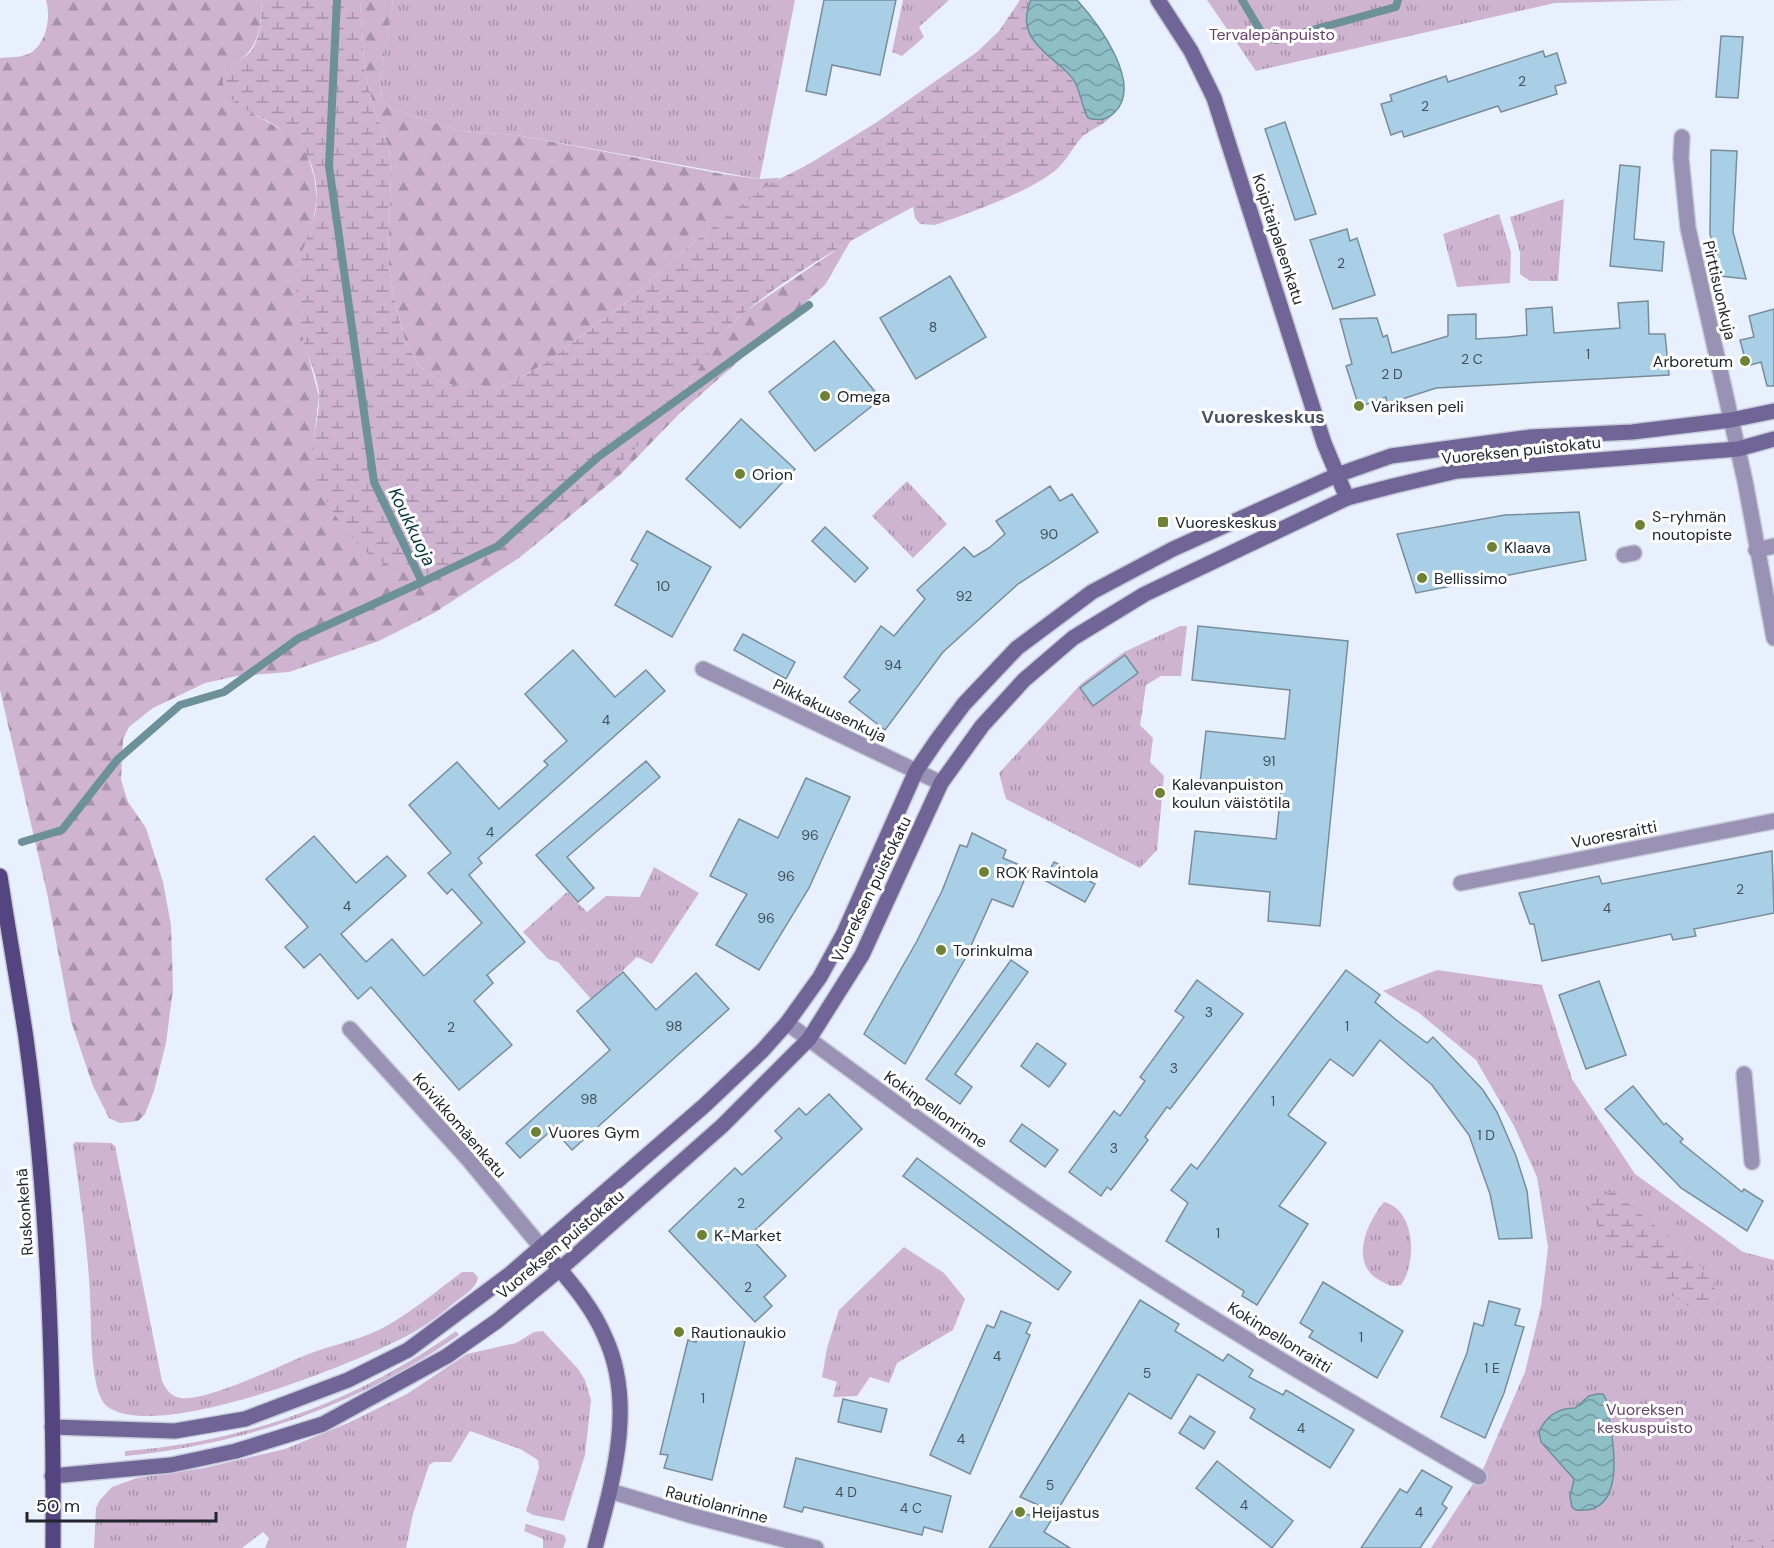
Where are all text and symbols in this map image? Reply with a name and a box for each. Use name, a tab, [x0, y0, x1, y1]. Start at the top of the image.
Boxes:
park label: Tervalepänpuisto	[1209, 24, 1335, 45]
house number: 2	[1518, 72, 1526, 90]
house number: 2	[1421, 97, 1429, 115]
street label: Koipitaipaleenkatu	[1247, 171, 1310, 307]
street label: Pirttisuonkuja	[1698, 238, 1741, 342]
house number: 2	[1337, 254, 1345, 272]
house number: 8	[929, 318, 937, 336]
house number: 1	[1586, 345, 1590, 363]
house number: 2 C	[1461, 350, 1483, 368]
place label: Arboretum	[1653, 351, 1733, 372]
marker: Arboretum	[1738, 354, 1752, 368]
house number: 2 D	[1381, 365, 1403, 383]
place label: Omega	[837, 386, 890, 407]
marker: Omega	[818, 389, 832, 403]
place label: Variksen peli	[1371, 396, 1464, 417]
marker: Variksen peli	[1352, 399, 1366, 413]
district label: Vuoreskeskus	[1201, 405, 1325, 429]
street label: Vuoreksen puistokatu	[1440, 432, 1602, 469]
place label: Orion	[752, 464, 793, 485]
marker: Orion	[733, 467, 747, 481]
water label: Koukkuoja	[383, 484, 441, 570]
place label: S-ryhmän noutopiste	[1652, 506, 1732, 545]
place label: Vuoreskeskus	[1175, 512, 1277, 533]
marker: Vuoreskeskus	[1156, 515, 1170, 529]
marker: S-ryhmän noutopiste	[1633, 518, 1647, 532]
house number: 90	[1040, 525, 1058, 543]
place label: Klaava	[1504, 537, 1551, 558]
marker: Klaava	[1485, 540, 1499, 554]
place label: Bellissimo	[1434, 568, 1507, 589]
marker: Bellissimo	[1415, 571, 1429, 585]
house number: 10	[656, 577, 670, 595]
house number: 92	[956, 587, 972, 605]
house number: 94	[884, 656, 902, 674]
street label: Pilkkakuusenkuja	[769, 674, 890, 747]
house number: 4	[602, 711, 611, 729]
house number: 91	[1263, 752, 1275, 770]
place label: Kalevanpuiston koulun väistötila	[1172, 774, 1290, 813]
marker: Kalevanpuiston koulun väistötila	[1153, 786, 1167, 800]
street label: Vuoreksen puistokatu	[827, 813, 916, 966]
street label: Vuoresraitti	[1570, 816, 1659, 853]
house number: 4	[486, 823, 495, 841]
house number: 96	[801, 826, 819, 844]
place label: ROK Ravintola	[996, 862, 1098, 883]
marker: ROK Ravintola	[977, 865, 991, 879]
house number: 96	[777, 867, 795, 885]
house number: 2	[1736, 880, 1744, 898]
house number: 4	[343, 897, 352, 915]
house number: 4	[1603, 899, 1612, 917]
house number: 96	[757, 909, 775, 927]
place label: Torinkulma	[953, 940, 1033, 961]
marker: Torinkulma	[934, 943, 948, 957]
house number: 3	[1205, 1003, 1213, 1021]
house number: 98	[665, 1017, 683, 1035]
house number: 1	[1345, 1017, 1349, 1035]
house number: 2	[447, 1018, 455, 1036]
house number: 3	[1170, 1059, 1178, 1077]
street label: Kokinpellonrinne	[880, 1066, 992, 1153]
street label: Koivikkomäenkatu	[408, 1068, 511, 1182]
house number: 98	[580, 1090, 598, 1108]
house number: 1	[1271, 1092, 1275, 1110]
place label: Vuores Gym	[548, 1122, 639, 1143]
marker: Vuores Gym	[529, 1125, 543, 1139]
house number: 1 D	[1477, 1126, 1495, 1144]
house number: 3	[1110, 1139, 1118, 1157]
street label: Ruskonkehä	[11, 1168, 38, 1256]
street label: Vuoreksen puistokatu	[492, 1185, 628, 1304]
house number: 2	[737, 1194, 745, 1212]
house number: 1	[1216, 1224, 1220, 1242]
place label: K-Market	[714, 1225, 782, 1246]
marker: K-Market	[695, 1228, 709, 1242]
house number: 2	[744, 1278, 752, 1296]
street label: Kokinpellonraitti	[1224, 1297, 1336, 1378]
place label: Rautionaukio	[691, 1322, 786, 1343]
marker: Rautionaukio	[672, 1325, 686, 1339]
house number: 1	[1359, 1328, 1363, 1346]
house number: 4	[993, 1347, 1002, 1365]
house number: 1 E	[1484, 1359, 1500, 1377]
house number: 5	[1143, 1364, 1151, 1382]
house number: 1	[701, 1389, 705, 1407]
park label: Vuoreksen keskuspuisto	[1597, 1399, 1693, 1438]
house number: 4	[1297, 1419, 1306, 1437]
house number: 4	[957, 1430, 966, 1448]
house number: 5	[1046, 1476, 1054, 1494]
street label: Rautiolanrinne	[663, 1481, 771, 1528]
house number: 4 D	[835, 1483, 857, 1501]
scale bar	[27, 1485, 216, 1523]
text: 50 m	[36, 1494, 80, 1518]
house number: 4	[1240, 1496, 1249, 1514]
house number: 4 C	[900, 1499, 922, 1517]
place label: Heijastus	[1032, 1502, 1100, 1523]
house number: 4	[1415, 1503, 1424, 1521]
marker: Heijastus	[1013, 1505, 1027, 1519]

